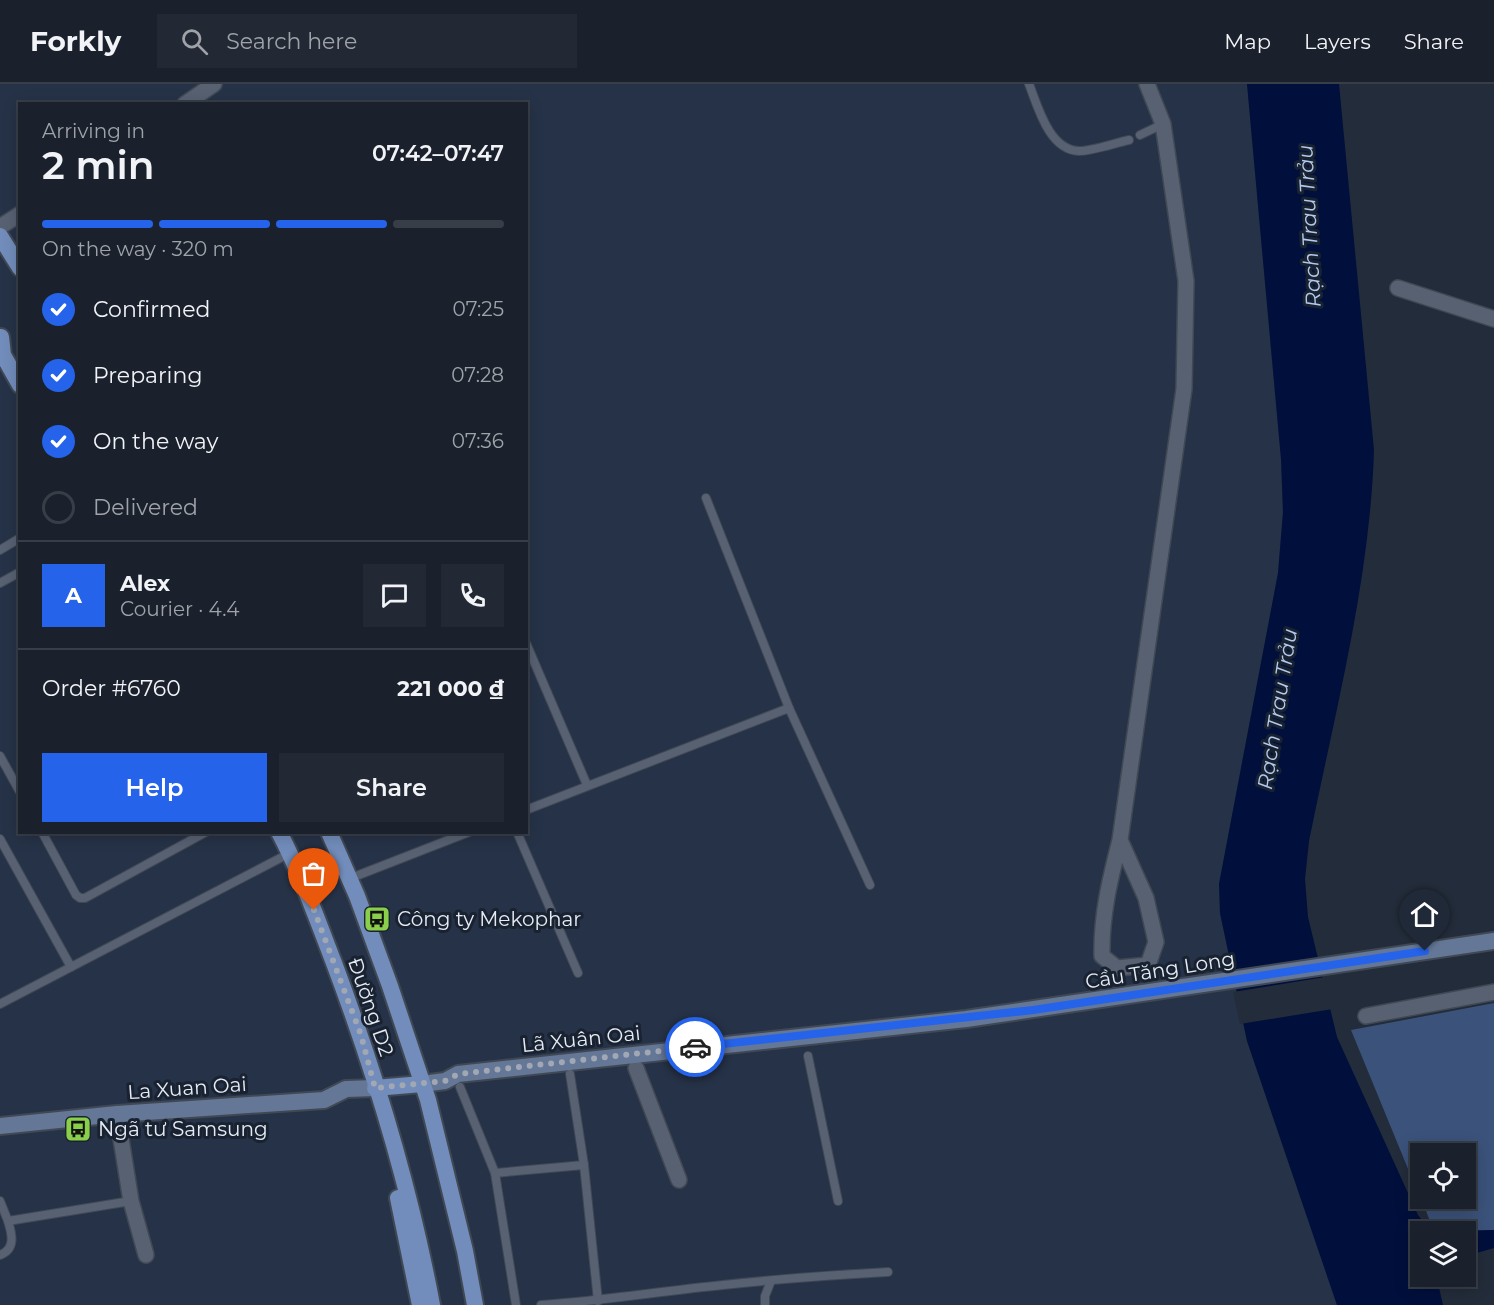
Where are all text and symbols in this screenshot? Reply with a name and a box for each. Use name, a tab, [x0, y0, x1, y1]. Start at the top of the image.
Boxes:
search box	[157, 14, 577, 68]
text: Forkly	[30, 24, 121, 58]
icon: search	[178, 25, 211, 58]
text: Search here	[226, 28, 357, 55]
text: Map	[1224, 29, 1271, 54]
text: Layers	[1304, 29, 1371, 54]
text: Share	[1404, 29, 1464, 54]
text: Arriving in	[42, 119, 145, 143]
text: 07:42–07:47	[372, 140, 504, 167]
text: 2 min	[42, 141, 155, 189]
water label: Rạch Trau Trảu	[1292, 144, 1326, 308]
text: On the way · 320 m	[42, 237, 234, 261]
icon: check	[42, 293, 75, 326]
text: Confirmed	[93, 296, 210, 323]
text: 07:25	[453, 297, 504, 321]
icon: check	[42, 359, 75, 392]
text: Preparing	[93, 362, 202, 389]
text: 07:28	[451, 363, 504, 387]
icon: check	[42, 425, 75, 458]
text: On the way	[93, 428, 218, 455]
text: 07:36	[452, 429, 504, 453]
text: Delivered	[93, 494, 198, 521]
button: chat	[363, 564, 426, 627]
button: phone	[441, 564, 504, 627]
text: Alex	[120, 570, 170, 597]
text: A	[65, 582, 82, 609]
text: Courier · 4.4	[120, 597, 239, 621]
water label: Rạch Trau Trảu	[1252, 627, 1302, 791]
text: Order #6760	[42, 675, 181, 702]
text: 221 000 ₫	[397, 675, 504, 702]
button: Help	[42, 753, 267, 822]
button: Share	[279, 753, 504, 822]
pin	[288, 848, 339, 910]
icon: bag	[297, 857, 330, 890]
pin	[1399, 889, 1450, 951]
icon: home	[1408, 898, 1441, 931]
bus stop icon: Công ty Mekophar	[362, 904, 392, 934]
place label: Công ty Mekophar	[397, 907, 581, 931]
street label: Cầu Tăng Long	[1084, 946, 1236, 994]
street label: Đường D2	[343, 955, 399, 1059]
courier	[665, 1017, 725, 1077]
street label: Lã Xuân Oai	[520, 1021, 642, 1057]
icon: car	[679, 1031, 712, 1064]
street label: La Xuan Oai	[127, 1072, 247, 1104]
bus stop icon: Ngã tư Samsung	[63, 1114, 93, 1144]
place label: Ngã tư Samsung	[98, 1117, 268, 1141]
map controls	[1410, 1143, 1476, 1287]
button: locate	[1410, 1143, 1476, 1209]
button: layers	[1410, 1221, 1476, 1287]

